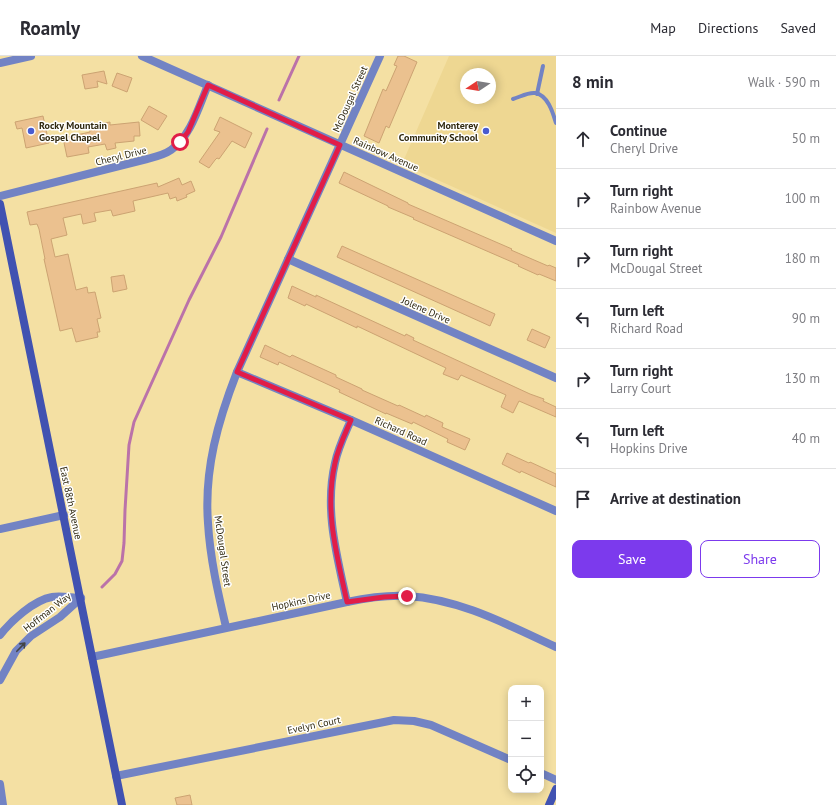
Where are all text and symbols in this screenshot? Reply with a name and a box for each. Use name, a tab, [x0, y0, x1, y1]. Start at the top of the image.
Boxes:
text: Roamly	[20, 16, 80, 40]
text: Map	[650, 19, 676, 37]
text: Directions	[698, 19, 758, 37]
text: Saved	[780, 19, 816, 37]
street label: McDougal Street	[330, 63, 371, 134]
north arrow	[460, 68, 496, 104]
text: 8 min	[572, 71, 613, 93]
text: Walk · 590 m	[748, 74, 820, 91]
place label: Rocky Mountain Gospel Chapel	[39, 119, 107, 144]
place label: Monterey Community School	[399, 119, 478, 144]
text: Continue	[610, 121, 667, 140]
marker: Rocky Mountain Gospel Chapel	[26, 126, 36, 136]
marker: Monterey Community School	[481, 126, 491, 136]
icon: ahead	[572, 128, 594, 150]
text: 50 m	[792, 130, 820, 147]
route start	[171, 133, 189, 151]
street label: Rainbow Avenue	[351, 134, 421, 174]
text: Cheryl Drive	[610, 140, 678, 157]
street label: Cheryl Drive	[94, 143, 148, 169]
text: Turn right	[610, 181, 673, 200]
icon: right	[572, 188, 594, 210]
text: 100 m	[785, 190, 820, 207]
text: Rainbow Avenue	[610, 200, 701, 217]
text: Turn right	[610, 241, 673, 260]
icon: right	[572, 248, 594, 270]
text: 180 m	[785, 250, 820, 267]
text: McDougal Street	[610, 260, 703, 277]
street label: Jolene Drive	[399, 293, 452, 326]
text: Turn left	[610, 301, 664, 320]
icon: left	[572, 308, 594, 330]
text: 90 m	[792, 310, 820, 327]
text: Richard Road	[610, 320, 683, 337]
text: Turn right	[610, 361, 673, 380]
icon: right	[572, 368, 594, 390]
text: 130 m	[785, 370, 820, 387]
text: Larry Court	[610, 380, 671, 397]
street label: Richard Road	[373, 414, 429, 448]
text: Turn left	[610, 421, 664, 440]
icon: left	[572, 428, 594, 450]
text: 40 m	[792, 430, 820, 447]
text: Hopkins Drive	[610, 440, 688, 457]
street label: East 88th Avenue	[57, 465, 85, 541]
icon: arrive	[572, 488, 594, 510]
text: Arrive at destination	[610, 489, 741, 508]
street label: McDougal Street	[212, 515, 234, 588]
button: Save	[572, 540, 692, 578]
button: Share	[700, 540, 820, 578]
route end	[398, 587, 416, 605]
street label: Hopkins Drive	[270, 588, 332, 614]
street label: Hoffman Way	[21, 589, 74, 635]
one-way arrow	[16, 642, 25, 652]
map controls	[508, 685, 544, 793]
button: +	[508, 685, 544, 721]
street label: Evelyn Court	[286, 713, 342, 737]
button: −	[508, 721, 544, 757]
button: locate	[508, 757, 544, 793]

